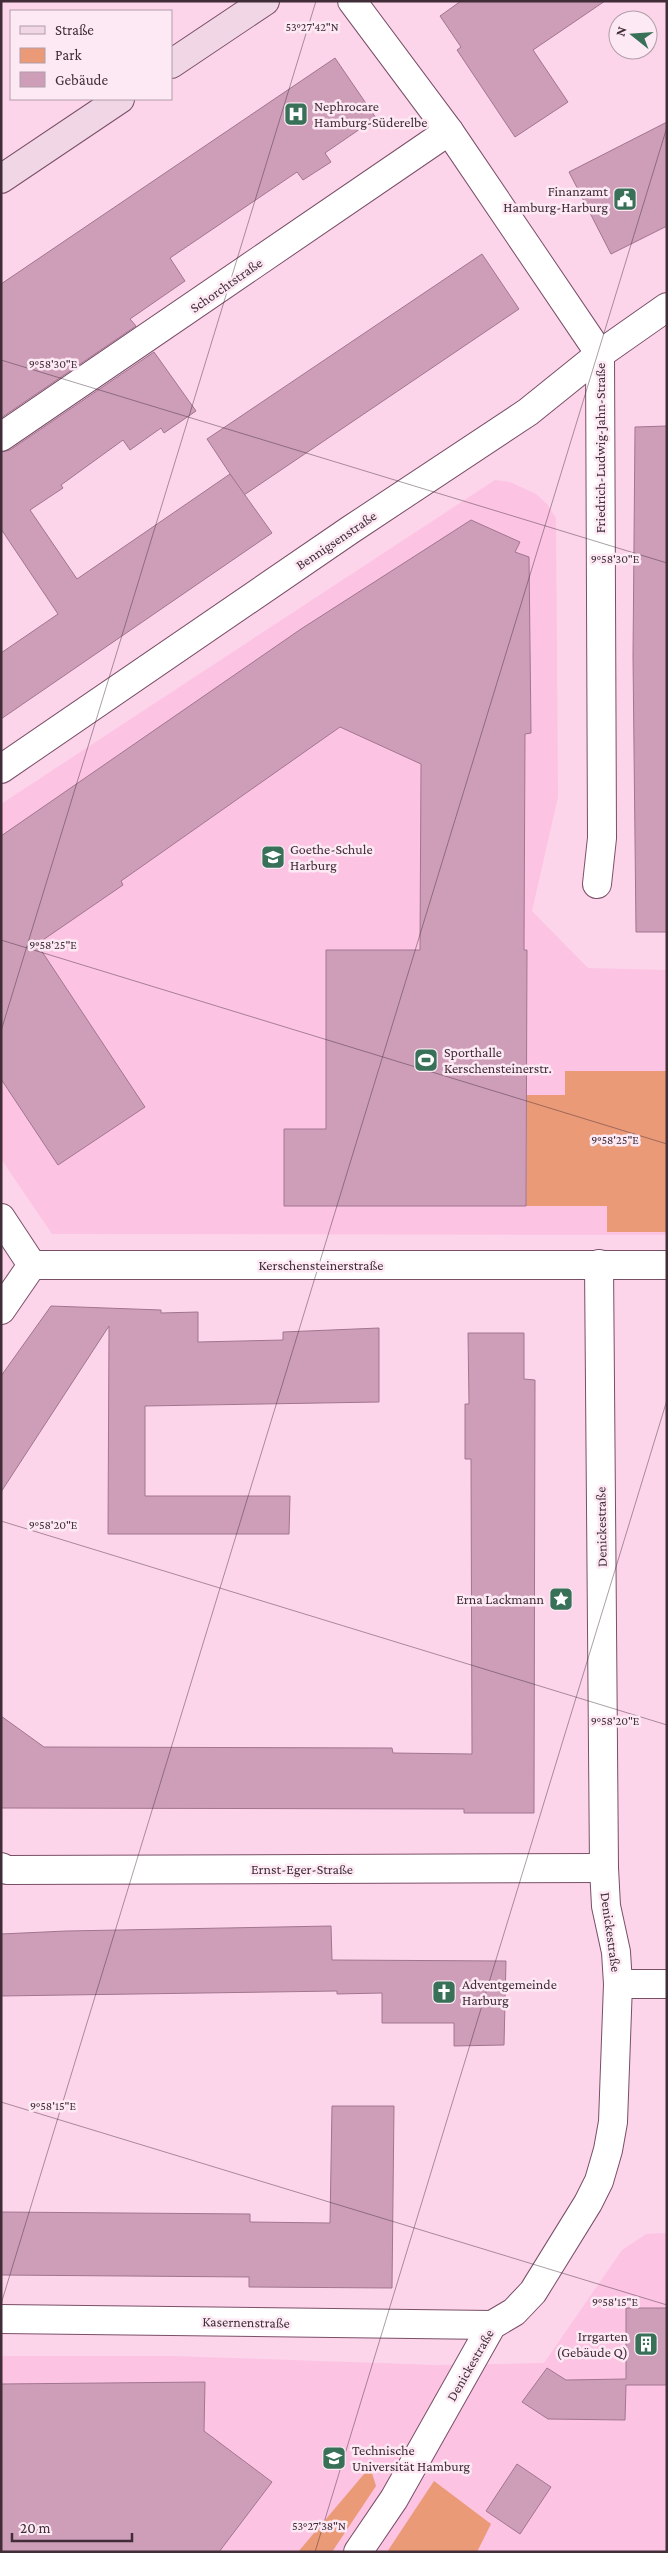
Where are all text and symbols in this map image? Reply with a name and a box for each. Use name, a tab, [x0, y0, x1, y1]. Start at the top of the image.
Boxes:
legend	[10, 10, 172, 100]
north arrow	[608, 10, 658, 60]
text: 53°27'42"N	[285, 20, 339, 34]
text: Straße	[55, 22, 94, 38]
text: N	[612, 24, 630, 38]
text: Park	[55, 47, 82, 63]
text: Gebäude	[55, 72, 109, 88]
place label: Nephrocare Hamburg-Süderelbe	[314, 98, 427, 130]
hospital icon: Nephrocare Hamburg-Süderelbe	[283, 101, 309, 127]
place label: Finanzamt Hamburg-Harburg	[503, 183, 608, 215]
public building icon: Finanzamt Hamburg-Harburg	[612, 186, 638, 212]
street label: Schorchtstraße	[187, 254, 265, 316]
text: 9°58'30"E	[29, 357, 78, 371]
street label: Friedrich-Ludwig-Jahn-Straße	[592, 363, 608, 533]
street label: Bennigsenstraße	[293, 507, 379, 573]
text: 9°58'30"E	[591, 552, 640, 566]
place label: Goethe-Schule Harburg	[290, 841, 373, 873]
school or university icon: Goethe-Schule Harburg	[260, 844, 286, 870]
text: 9°58'25"E	[29, 938, 77, 952]
place label: Sporthalle Kerschensteinerstr.	[444, 1044, 552, 1076]
sports icon: Sporthalle Kerschensteinerstr.	[413, 1047, 439, 1073]
text: 9°58'25"E	[591, 1133, 639, 1147]
street label: Kerschensteinerstraße	[258, 1257, 384, 1273]
street label: Denickestraße	[592, 1487, 610, 1567]
text: 9°58'20"E	[29, 1518, 78, 1532]
place icon: Erna Lackmann	[548, 1586, 574, 1612]
place label: Erna Lackmann	[456, 1591, 544, 1607]
text: 9°58'20"E	[591, 1714, 640, 1728]
street label: Ernst-Eger-Straße	[251, 1861, 353, 1877]
street label: Denickestraße	[597, 1891, 625, 1973]
place label: Adventgemeinde Harburg	[462, 1976, 557, 2008]
church icon: Adventgemeinde Harburg	[431, 1979, 457, 2005]
text: 9°58'15"E	[30, 2099, 76, 2113]
text: 9°58'15"E	[592, 2295, 638, 2309]
street label: Kasernenstraße	[202, 2313, 290, 2331]
street label: Denickestraße	[443, 2326, 497, 2404]
place label: Irrgarten (Gebäude Q)	[556, 2328, 628, 2361]
building icon: Irrgarten (Gebäude Q)	[633, 2331, 659, 2357]
place label: Technische Universität Hamburg	[352, 2442, 470, 2474]
school or university icon: Technische Universität Hamburg	[321, 2445, 347, 2471]
scale bar	[12, 2510, 132, 2542]
text: 53°27'38"N	[292, 2519, 346, 2533]
text: 20 m	[20, 2520, 51, 2536]

